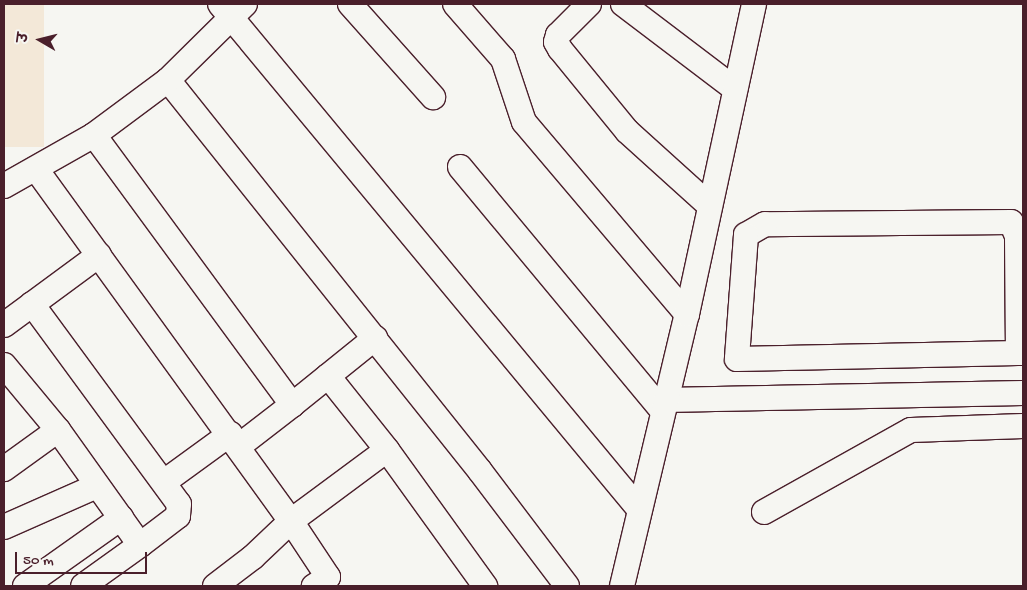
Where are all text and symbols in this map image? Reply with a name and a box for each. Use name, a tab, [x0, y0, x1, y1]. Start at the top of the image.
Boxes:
north arrow	[15, 15, 65, 65]
text: उ	[16, 32, 34, 44]
scale bar	[18, 542, 150, 574]
text: 50 m	[23, 552, 54, 570]

